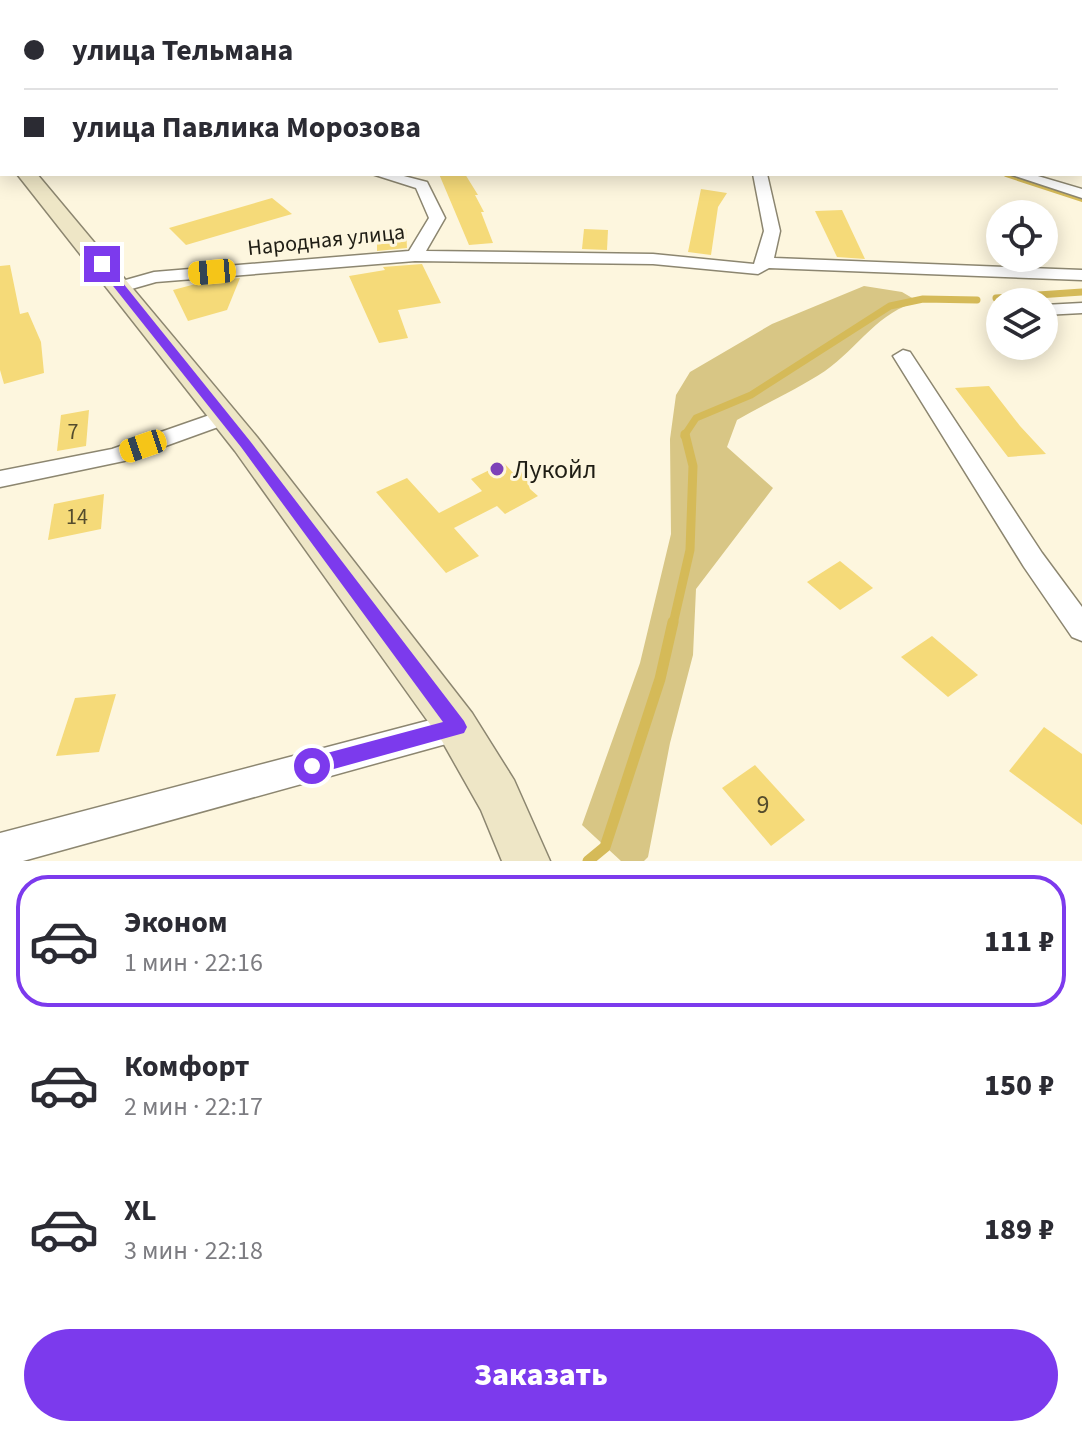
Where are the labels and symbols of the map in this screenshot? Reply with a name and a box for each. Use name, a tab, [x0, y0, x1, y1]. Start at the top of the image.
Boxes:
street label: Народная улица	[246, 216, 406, 264]
route end	[84, 246, 120, 282]
car	[187, 258, 237, 286]
house number: 7	[68, 416, 79, 448]
car	[116, 427, 170, 465]
place label: Лукойл	[513, 451, 597, 488]
marker: Лукойл	[488, 460, 506, 478]
house number: 14	[66, 501, 88, 533]
route start	[294, 748, 330, 784]
house number: 9	[757, 786, 769, 823]

